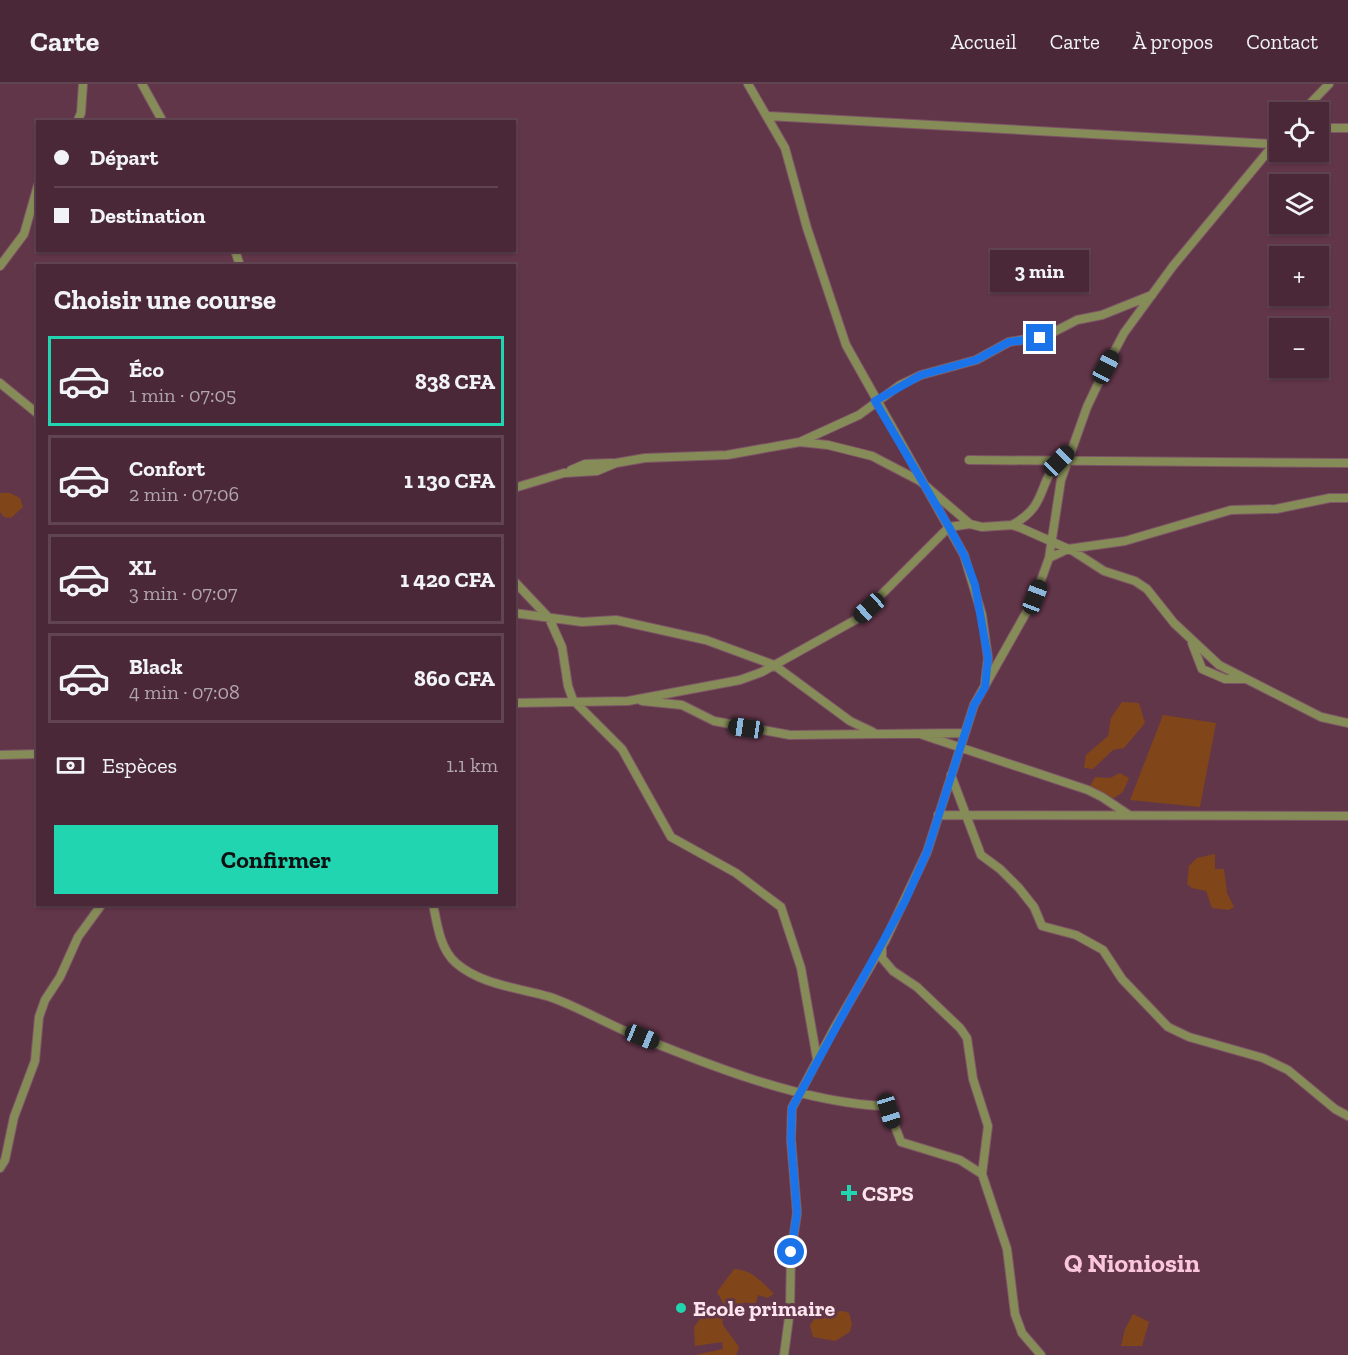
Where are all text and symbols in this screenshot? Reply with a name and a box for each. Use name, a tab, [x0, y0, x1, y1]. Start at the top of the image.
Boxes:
text: Carte	[30, 25, 99, 58]
text: Accueil	[951, 29, 1017, 54]
text: Carte	[1050, 29, 1100, 54]
text: À propos	[1133, 29, 1213, 54]
text: Contact	[1246, 29, 1318, 54]
map controls	[1269, 102, 1329, 378]
button: locate	[1269, 102, 1329, 162]
text: Départ	[90, 144, 158, 171]
button: layers	[1269, 174, 1329, 234]
text: Destination	[90, 202, 205, 229]
button: +	[1269, 246, 1329, 306]
callout: 3 min	[990, 251, 1090, 293]
text: 3 min	[1015, 259, 1064, 283]
text: Choisir une course	[54, 284, 276, 316]
button: −	[1269, 318, 1329, 378]
route end	[1026, 324, 1053, 351]
car	[1090, 347, 1122, 387]
icon: car	[57, 354, 111, 408]
text: Éco	[129, 356, 164, 383]
text: 838 CFA	[415, 368, 495, 395]
text: 1 min · 07:05	[129, 383, 236, 407]
car	[1040, 442, 1078, 480]
icon: car	[57, 453, 111, 507]
text: Confort	[129, 455, 205, 482]
text: 1 130 CFA	[404, 467, 495, 494]
text: 2 min · 07:06	[129, 482, 239, 506]
icon: car	[57, 552, 111, 606]
text: XL	[129, 554, 156, 581]
text: 1 420 CFA	[400, 566, 495, 593]
car	[1020, 577, 1050, 617]
text: 3 min · 07:07	[129, 581, 237, 605]
car	[850, 589, 888, 627]
icon: car	[57, 651, 111, 705]
text: Black	[129, 653, 183, 680]
text: 860 CFA	[414, 665, 495, 692]
text: 4 min · 07:08	[129, 680, 240, 704]
car	[727, 717, 765, 739]
icon: cash	[54, 749, 87, 782]
text: Espèces	[102, 752, 177, 779]
text: 1.1 km	[446, 753, 498, 777]
button: Confirmer	[54, 825, 498, 894]
car	[622, 1022, 662, 1052]
car	[875, 1091, 903, 1131]
place label: CSPS	[862, 1180, 914, 1207]
marker: CSPS	[840, 1184, 858, 1202]
route start	[777, 1238, 804, 1265]
district label: Q Nioniosin	[1064, 1247, 1201, 1279]
place label: Ecole primaire	[693, 1295, 835, 1322]
marker: Ecole primaire	[674, 1301, 688, 1315]

